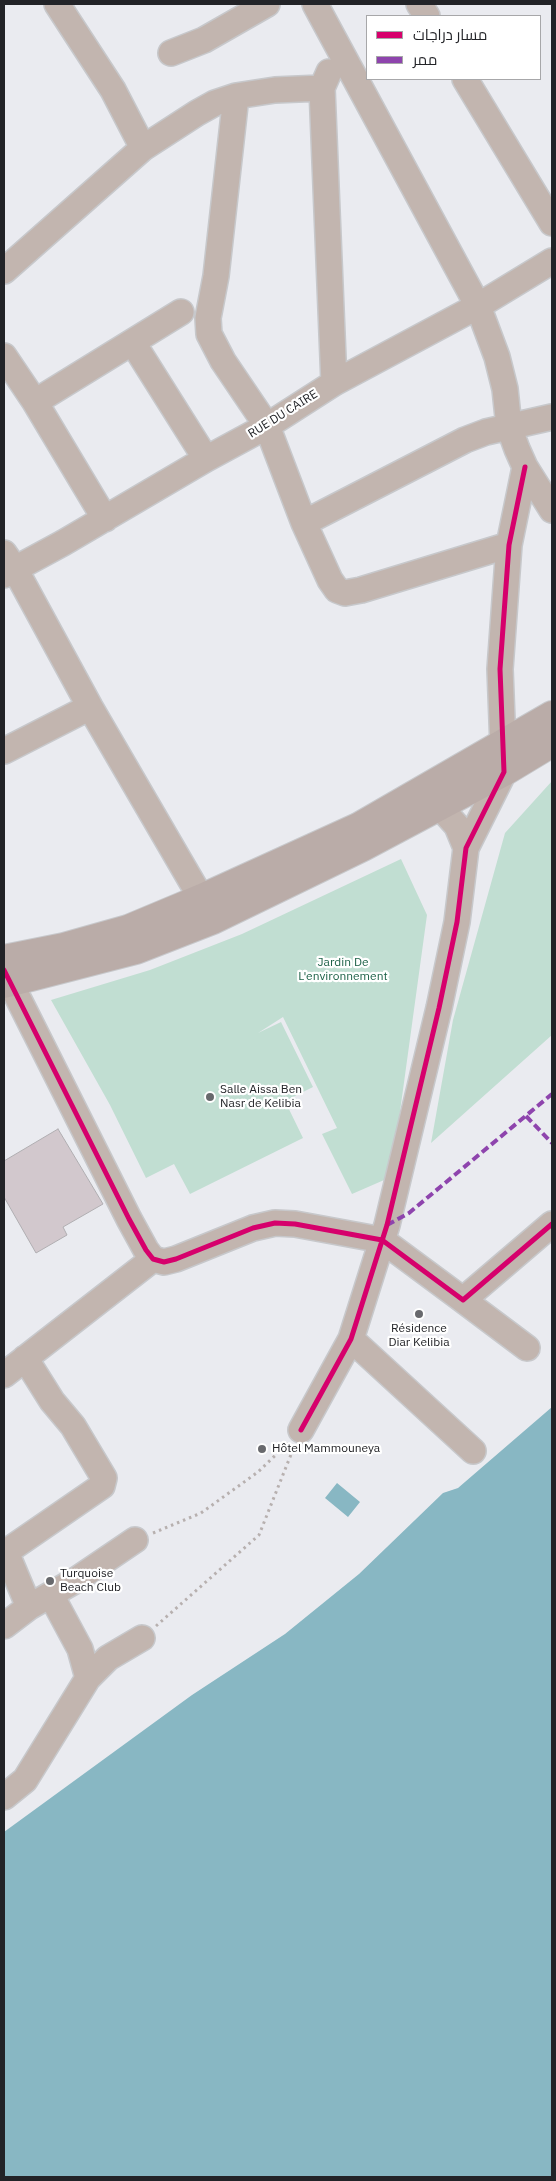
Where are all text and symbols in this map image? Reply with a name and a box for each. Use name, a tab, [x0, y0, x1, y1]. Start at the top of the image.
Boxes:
legend	[366, 15, 541, 80]
text: مسار دراجات	[413, 25, 487, 44]
text: ممر	[413, 50, 437, 69]
street label: RUE DU CAIRE	[246, 387, 320, 441]
park label: Jardin De L'environnement	[298, 956, 388, 984]
place label: Salle Aissa Ben Nasr de Kelibia	[220, 1083, 302, 1111]
marker: Salle Aissa Ben Nasr de Kelibia	[204, 1091, 216, 1103]
marker: Résidence Diar Kelibia	[413, 1308, 425, 1320]
place label: Résidence Diar Kelibia	[388, 1322, 450, 1350]
place label: Hôtel Mammouneya	[272, 1442, 380, 1456]
marker: Hôtel Mammouneya	[256, 1443, 268, 1455]
place label: Turquoise Beach Club	[60, 1567, 121, 1595]
marker: Turquoise Beach Club	[44, 1575, 56, 1587]

